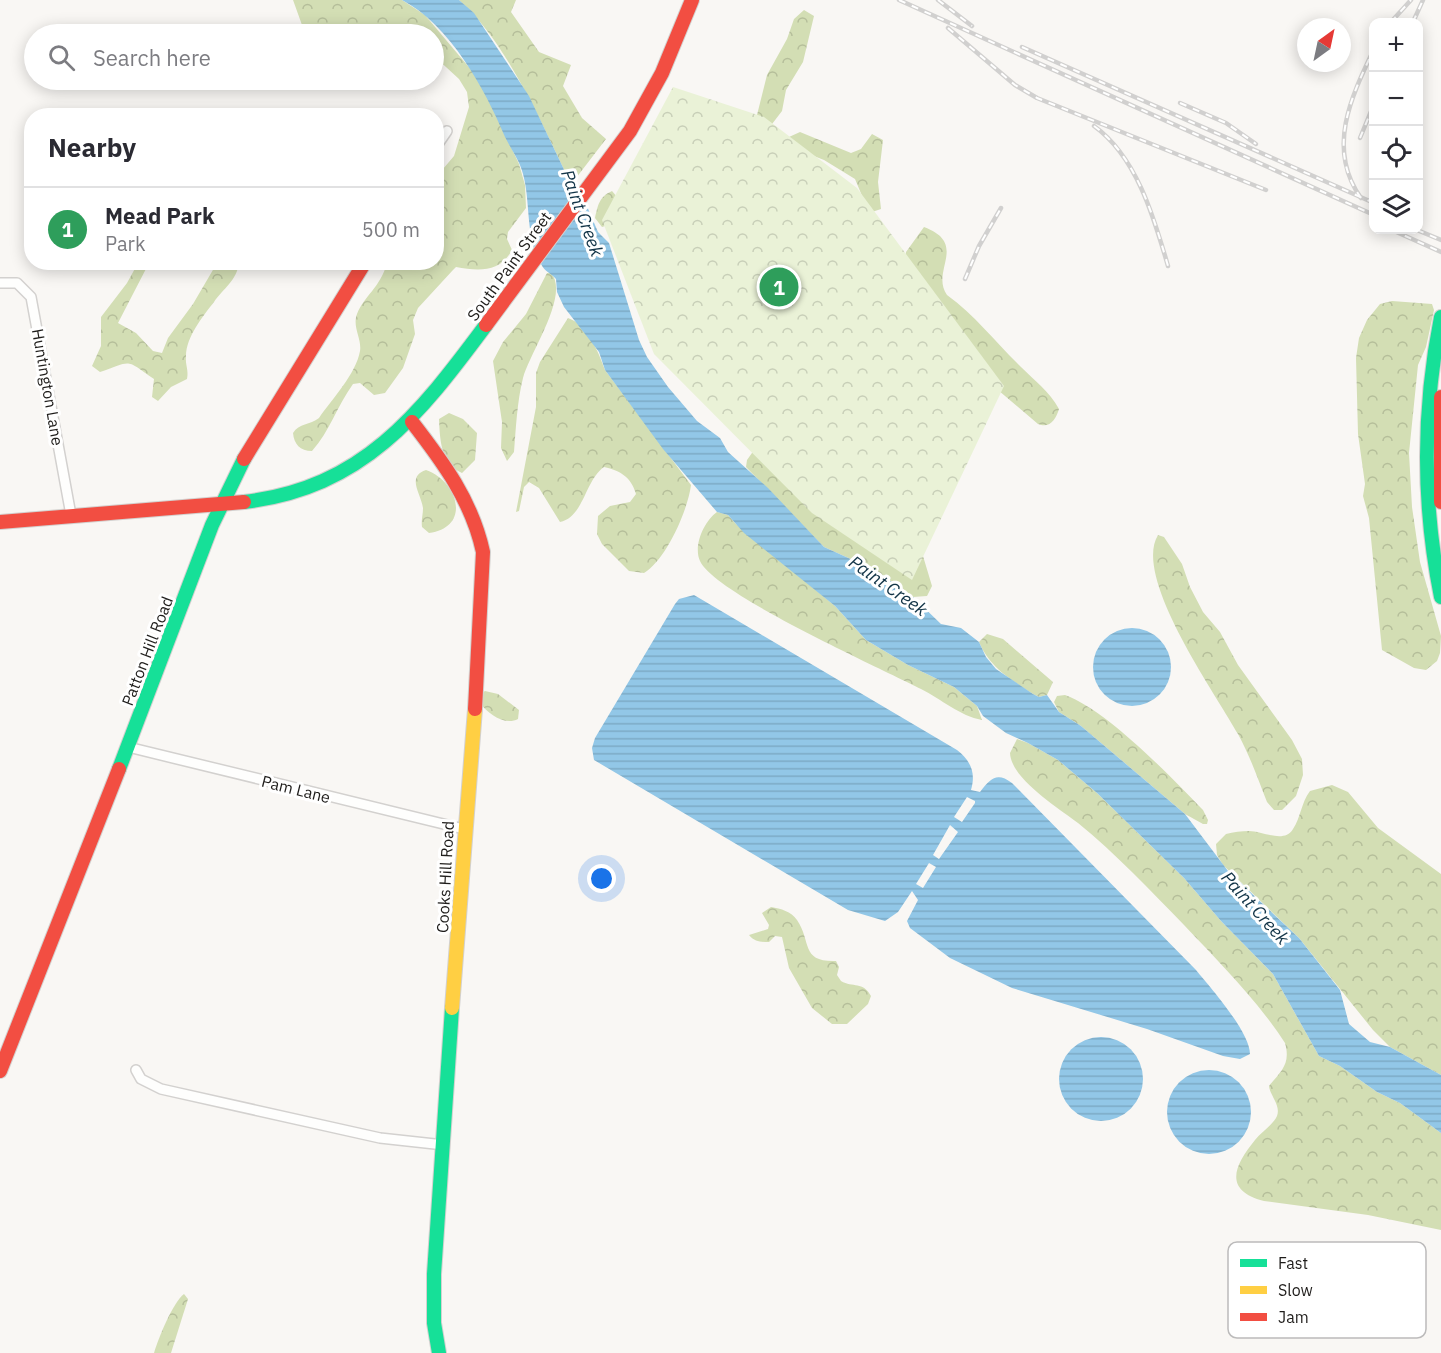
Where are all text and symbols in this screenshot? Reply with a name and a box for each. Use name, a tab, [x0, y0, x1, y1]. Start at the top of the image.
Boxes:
north arrow	[1297, 18, 1351, 72]
map controls	[1369, 18, 1423, 234]
button: +	[1369, 18, 1423, 72]
search box	[24, 24, 444, 90]
icon: search	[45, 41, 78, 74]
text: Search here	[93, 43, 211, 72]
button: −	[1369, 72, 1423, 126]
button: locate	[1369, 126, 1423, 180]
text: Nearby	[48, 130, 136, 164]
water label: Paint Creek	[556, 166, 609, 260]
button: layers	[1369, 180, 1423, 234]
text: Mead Park	[105, 201, 215, 230]
street label: South Paint Street	[463, 207, 555, 325]
text: 1	[62, 216, 74, 243]
text: 500 m	[362, 216, 420, 243]
text: Park	[105, 230, 145, 257]
pin: 1	[760, 264, 798, 310]
street label: Huntington Lane	[28, 327, 68, 447]
water label: Paint Creek	[845, 550, 933, 621]
street label: Patton Hill Road	[117, 594, 177, 708]
street label: Pam Lane	[259, 771, 333, 807]
street label: Cooks Hill Road	[432, 820, 458, 934]
your location	[587, 864, 616, 893]
water label: Paint Creek	[1216, 866, 1295, 950]
legend	[1228, 1242, 1426, 1338]
text: Fast	[1278, 1253, 1308, 1273]
text: Slow	[1278, 1280, 1313, 1300]
text: Jam	[1278, 1307, 1309, 1327]

